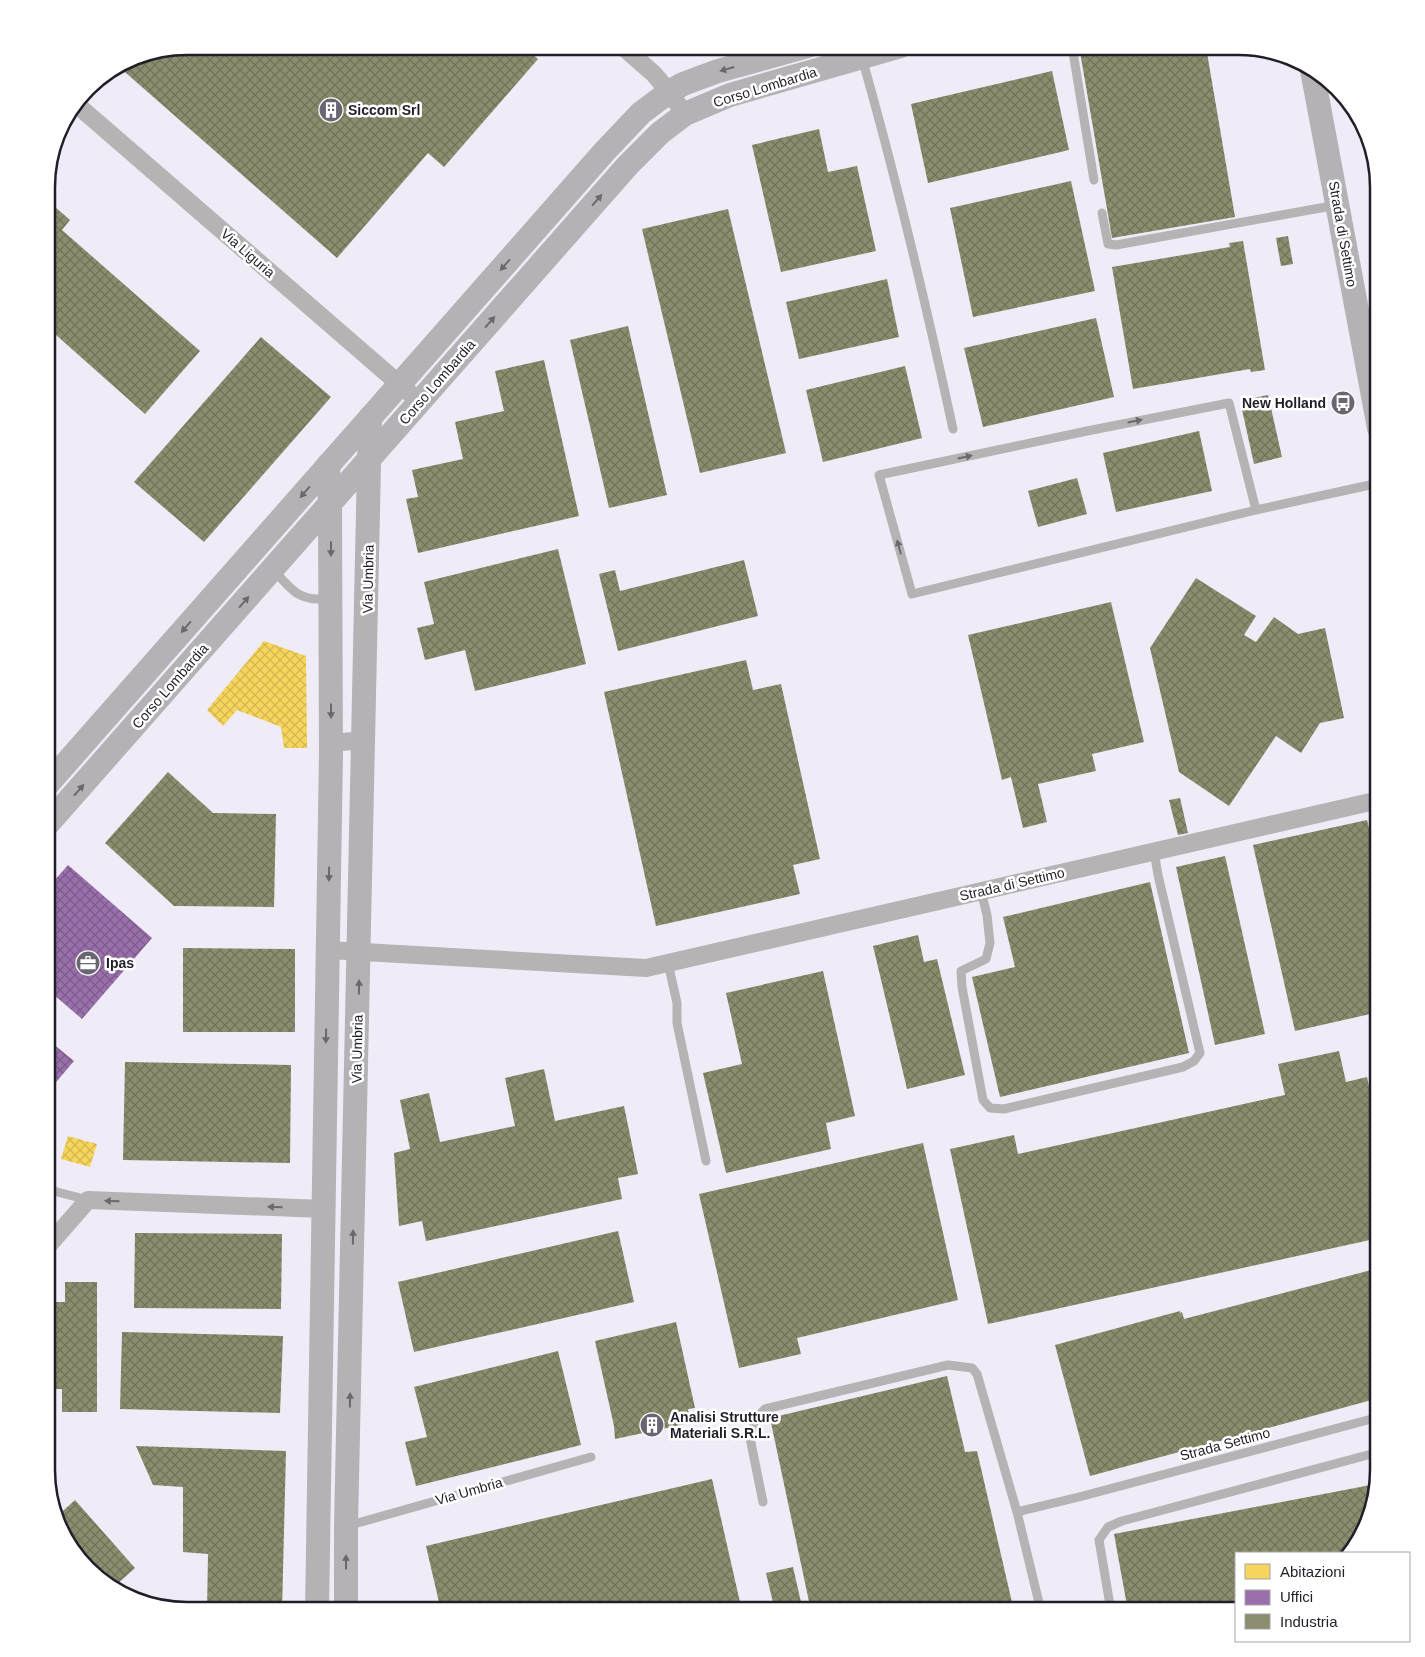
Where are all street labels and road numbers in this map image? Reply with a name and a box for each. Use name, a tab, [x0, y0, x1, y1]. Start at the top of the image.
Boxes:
street label: Corso Lombardia	[711, 64, 819, 110]
street label: Strada di Settimo	[1326, 180, 1360, 288]
street label: Via Liguria	[218, 225, 278, 281]
street label: Corso Lombardia	[396, 336, 478, 428]
street label: Via Umbria	[359, 544, 377, 614]
street label: Corso Lombardia	[129, 640, 211, 732]
street label: Strada di Settimo	[958, 864, 1066, 904]
street label: Via Umbria	[348, 1014, 366, 1084]
street label: Strada Settimo	[1178, 1424, 1272, 1464]
street label: Via Umbria	[434, 1474, 505, 1508]

